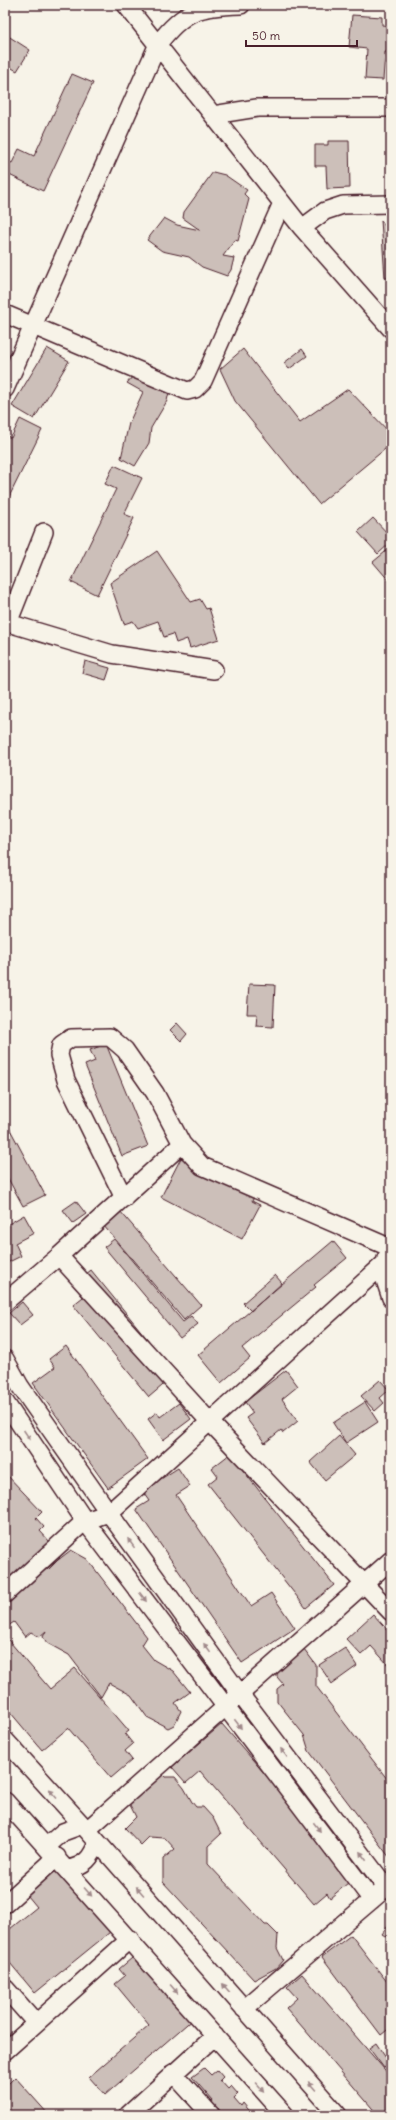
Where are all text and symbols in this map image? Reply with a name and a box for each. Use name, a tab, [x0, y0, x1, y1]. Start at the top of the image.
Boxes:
scale bar	[246, 22, 357, 48]
text: 50 m	[252, 28, 281, 43]
one-way arrow	[23, 1429, 31, 1440]
one-way arrow	[127, 1538, 135, 1548]
one-way arrow	[139, 1592, 147, 1603]
one-way arrow	[203, 1643, 211, 1654]
one-way arrow	[234, 1718, 242, 1729]
one-way arrow	[280, 1747, 288, 1758]
one-way arrow	[49, 1788, 58, 1799]
one-way arrow	[312, 1822, 321, 1833]
one-way arrow	[358, 1851, 367, 1862]
one-way arrow	[83, 1886, 92, 1897]
one-way arrow	[136, 1886, 145, 1895]
one-way arrow	[221, 1983, 231, 1993]
one-way arrow	[169, 1984, 179, 1994]
one-way arrow	[307, 2080, 316, 2091]
one-way arrow	[255, 2081, 264, 2092]

